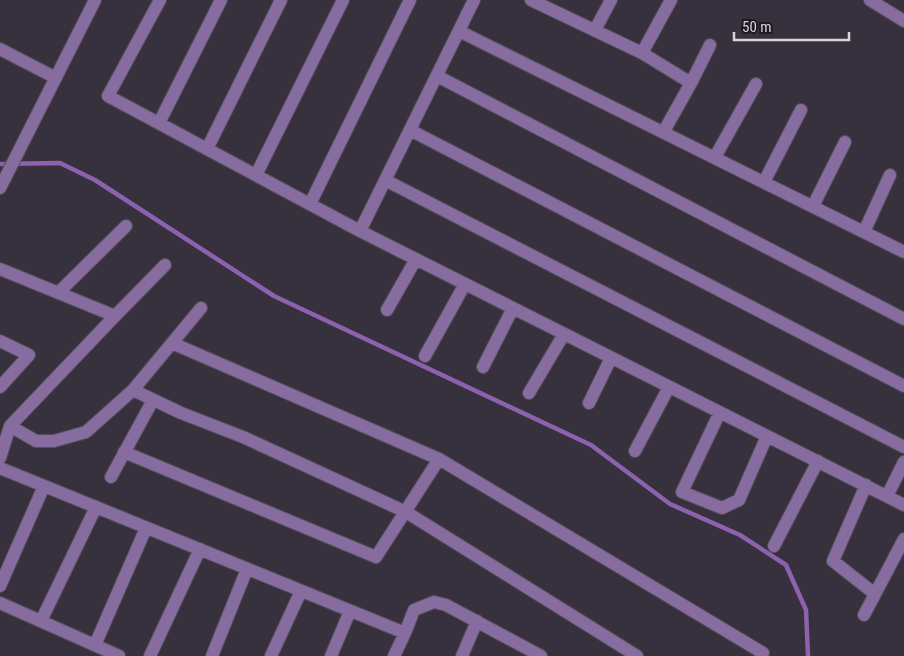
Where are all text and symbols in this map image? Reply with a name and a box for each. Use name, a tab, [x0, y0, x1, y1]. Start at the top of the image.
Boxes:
scale bar	[734, 10, 849, 42]
text: 50 m	[742, 18, 772, 36]

